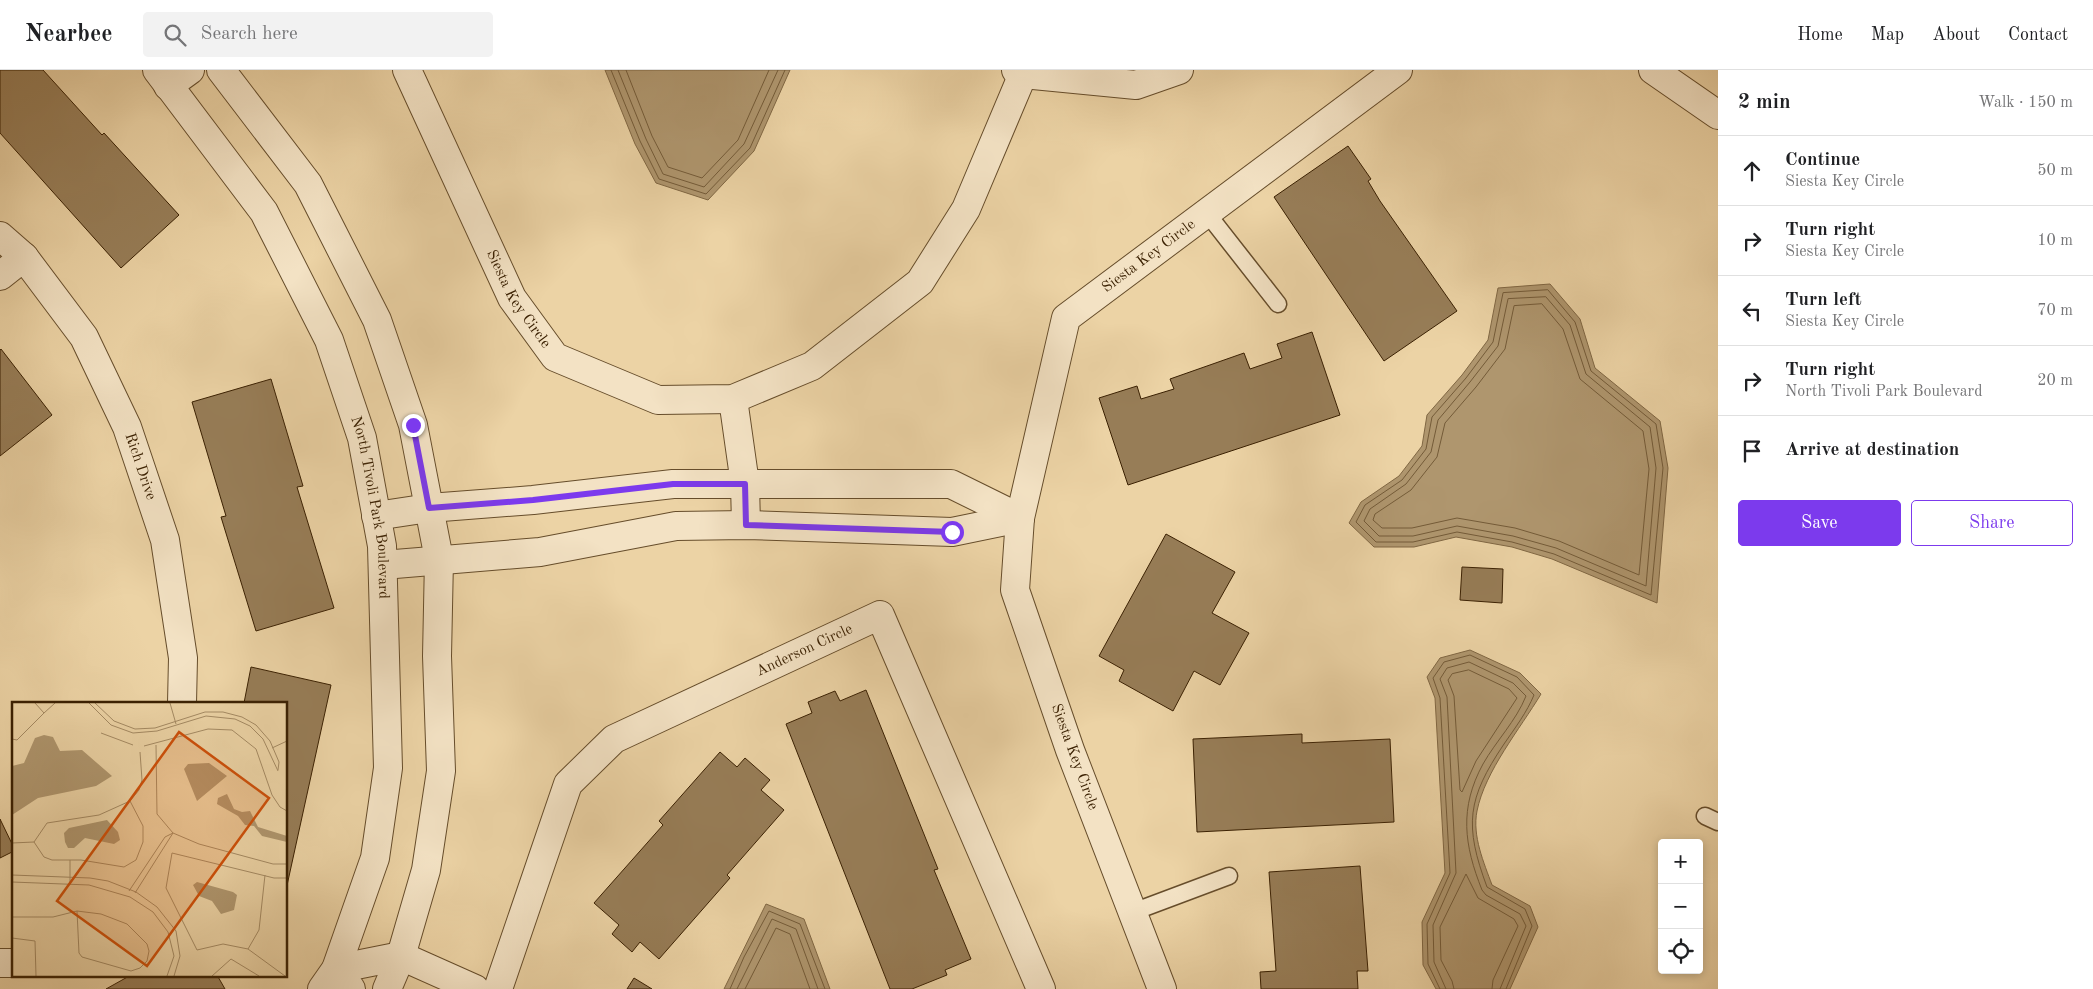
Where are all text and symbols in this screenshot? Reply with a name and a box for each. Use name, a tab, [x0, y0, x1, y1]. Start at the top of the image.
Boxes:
search box	[143, 12, 493, 57]
icon: search	[161, 21, 189, 49]
text: Nearbee	[25, 23, 113, 47]
text: Search here	[201, 25, 298, 44]
text: Home	[1797, 26, 1843, 44]
text: Map	[1871, 26, 1904, 44]
text: About	[1932, 26, 1980, 44]
text: Contact	[2008, 26, 2068, 44]
text: 2 min	[1738, 92, 1791, 113]
text: Walk · 150 m	[1978, 95, 2073, 111]
text: Continue	[1785, 151, 1860, 170]
icon: ahead	[1738, 157, 1766, 185]
text: 50 m	[2037, 163, 2073, 179]
text: Siesta Key Circle	[1785, 174, 1904, 190]
street label: Siesta Key Circle	[1099, 217, 1198, 296]
text: Turn right	[1785, 221, 1875, 240]
icon: right	[1738, 227, 1766, 255]
text: 10 m	[2037, 233, 2073, 249]
text: Siesta Key Circle	[1785, 244, 1904, 260]
street label: Siesta Key Circle	[483, 248, 553, 351]
text: Turn left	[1785, 291, 1862, 310]
icon: left	[1738, 297, 1766, 325]
text: 70 m	[2037, 303, 2073, 319]
text: Siesta Key Circle	[1785, 314, 1904, 330]
text: Turn right	[1785, 361, 1875, 380]
icon: right	[1738, 367, 1766, 395]
text: 20 m	[2037, 373, 2073, 389]
text: North Tivoli Park Boulevard	[1785, 384, 1983, 400]
street label: North Tivoli Park Boulevard	[348, 414, 391, 599]
route end	[402, 414, 425, 437]
street label: Rich Drive	[122, 431, 159, 502]
icon: arrive	[1738, 437, 1766, 465]
text: Arrive at destination	[1785, 441, 1959, 460]
button: Save	[1738, 500, 1901, 546]
button: Share	[1911, 500, 2073, 546]
route start	[941, 521, 964, 544]
street label: Anderson Circle	[754, 621, 855, 679]
inset map	[12, 702, 288, 976]
street label: Siesta Key Circle	[1048, 702, 1100, 812]
map controls	[1658, 839, 1703, 974]
button: +	[1658, 839, 1703, 884]
button: −	[1658, 884, 1703, 929]
button: locate	[1658, 929, 1703, 974]

